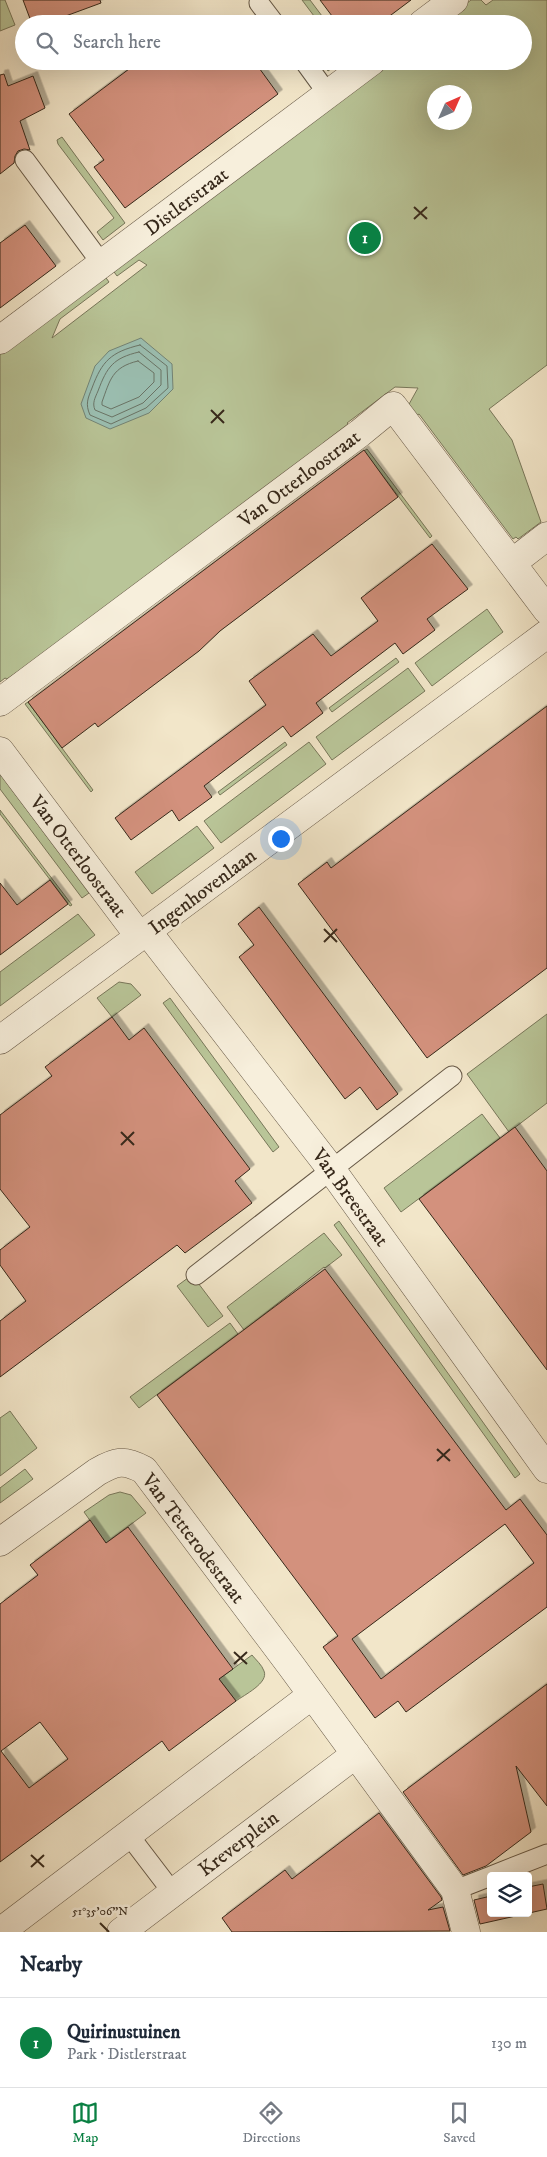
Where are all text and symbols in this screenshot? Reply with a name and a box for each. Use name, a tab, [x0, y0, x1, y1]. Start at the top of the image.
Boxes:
search box	[15, 15, 532, 70]
icon: search	[33, 29, 61, 57]
text: Search here	[73, 31, 161, 54]
north arrow	[427, 85, 472, 130]
street label: Distlerstraat	[140, 163, 234, 242]
pin: 1	[349, 219, 381, 257]
street label: Van Otterloostraat	[233, 425, 366, 534]
street label: Van Otterloostraat	[23, 790, 132, 923]
your location	[268, 826, 294, 852]
street label: Ingenhovenlaan	[144, 843, 262, 941]
street label: Van Breestraat	[305, 1143, 394, 1252]
street label: Van Tetterodestraat	[135, 1468, 250, 1609]
street label: Kreverplein	[194, 1806, 284, 1882]
map controls	[487, 1872, 532, 1917]
button: layers	[487, 1872, 532, 1917]
text: 51°35'06"N	[72, 1904, 128, 1919]
text: Nearby	[20, 1952, 82, 1978]
text: Quirinustuinen	[67, 2021, 180, 2044]
text: 1	[33, 2033, 39, 2053]
text: 130 m	[491, 2033, 527, 2053]
text: Park · Distlerstraat	[67, 2044, 187, 2064]
tab: Map	[71, 2099, 99, 2147]
tab: Directions	[242, 2099, 300, 2147]
tab: Saved	[443, 2099, 476, 2147]

